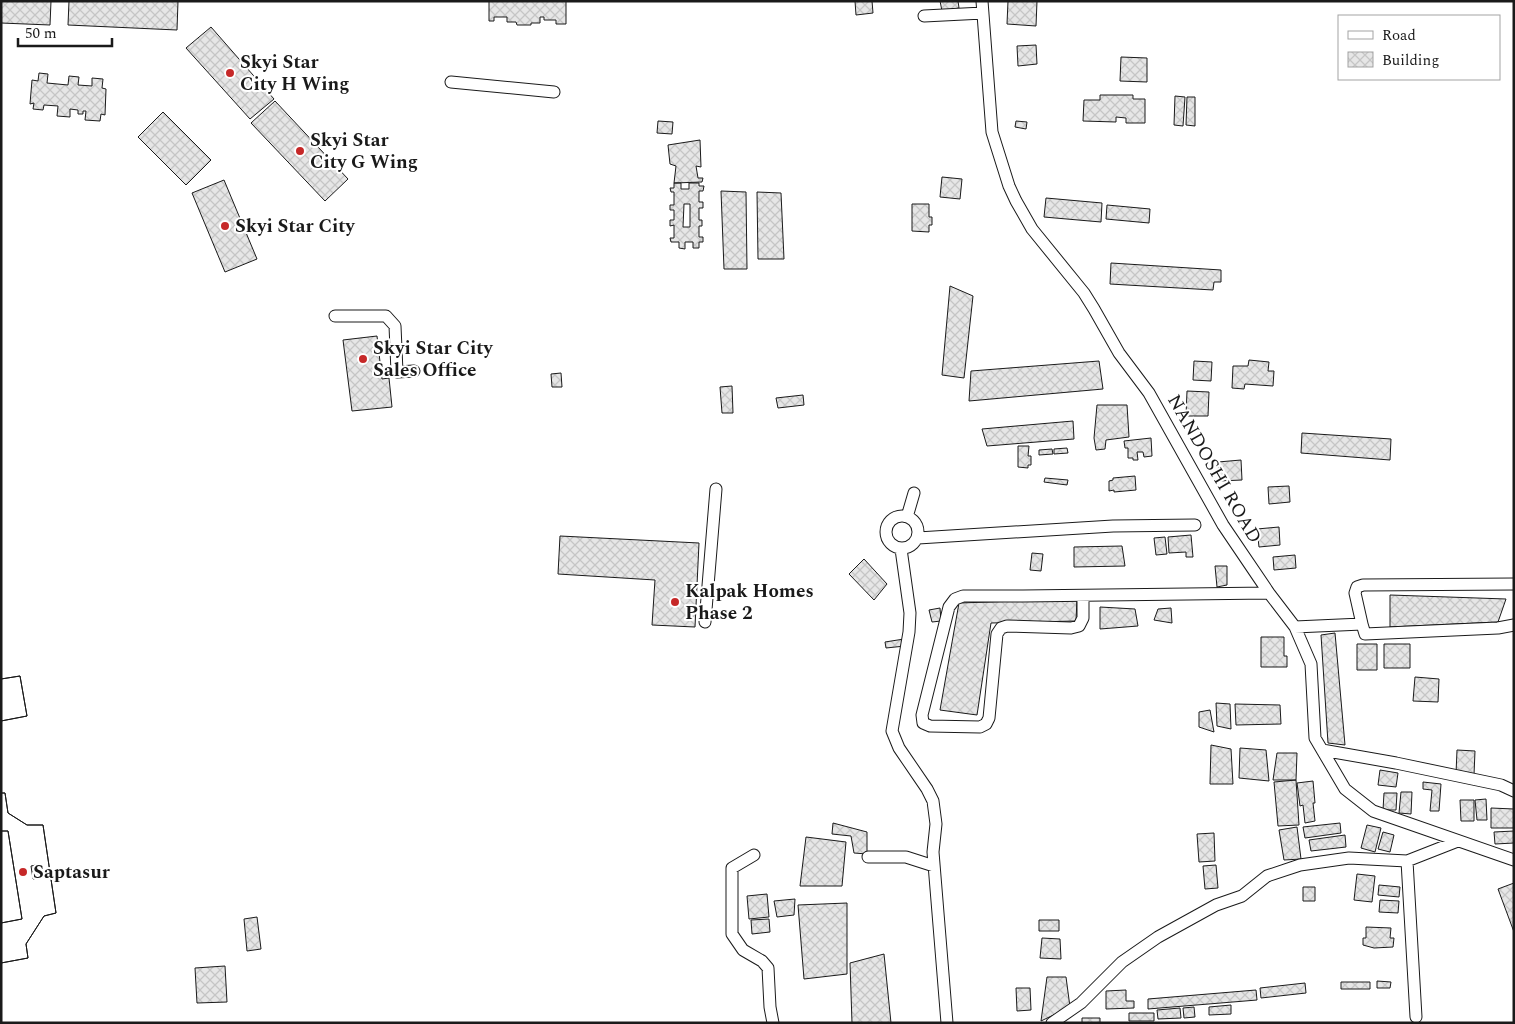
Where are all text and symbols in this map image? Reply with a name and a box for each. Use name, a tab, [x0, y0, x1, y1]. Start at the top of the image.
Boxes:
scale bar	[18, 15, 111, 47]
legend	[1338, 15, 1500, 80]
text: 50 m	[25, 22, 57, 45]
text: Road	[1382, 24, 1416, 47]
place label: Skyi Star City H Wing	[240, 48, 350, 99]
text: Building	[1382, 49, 1439, 72]
marker: Skyi Star City H Wing	[224, 67, 236, 79]
place label: Skyi Star City G Wing	[310, 126, 418, 177]
marker: Skyi Star City G Wing	[294, 145, 306, 157]
place label: Skyi Star City	[235, 212, 356, 241]
marker: Skyi Star City	[219, 220, 231, 232]
place label: Skyi Star City Sales Office	[373, 334, 494, 385]
marker: Skyi Star City Sales Office	[357, 353, 369, 365]
street label: NANDOSHI ROAD	[1159, 389, 1269, 549]
place label: Kalpak Homes Phase 2	[685, 577, 814, 628]
marker: Kalpak Homes Phase 2	[669, 596, 681, 608]
place label: Saptasur	[33, 858, 111, 887]
marker: Saptasur	[17, 866, 29, 878]

